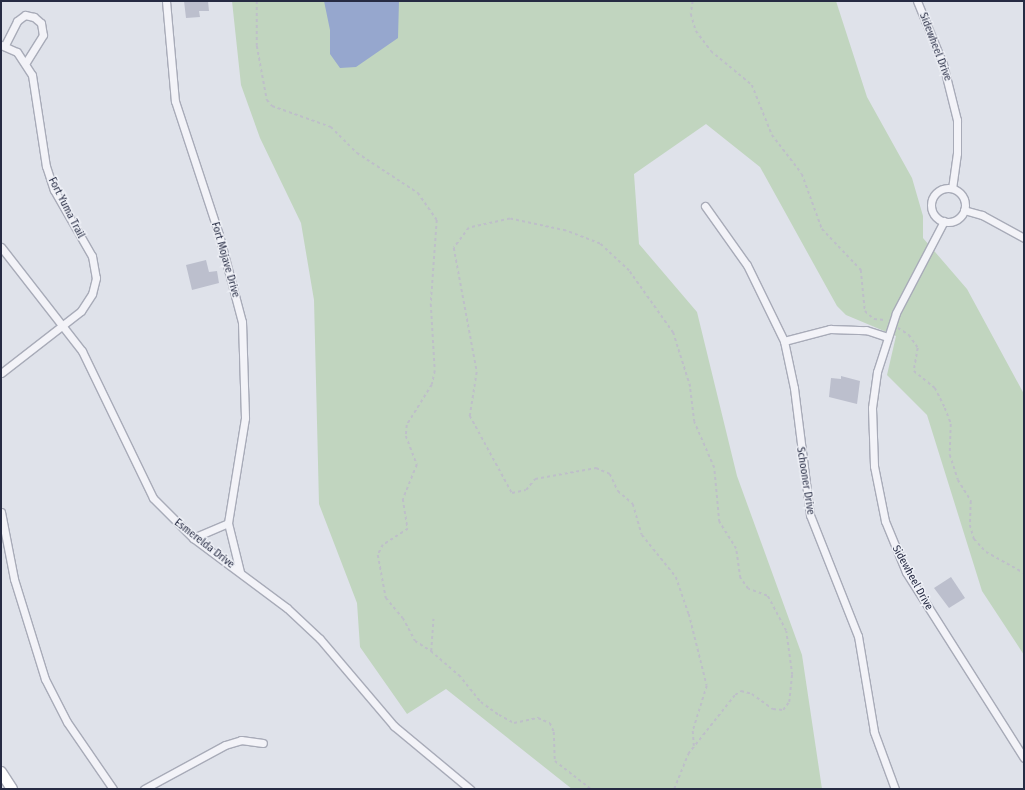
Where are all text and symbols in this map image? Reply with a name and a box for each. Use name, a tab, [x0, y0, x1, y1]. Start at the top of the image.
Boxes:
street label: Sidewheel Drive	[916, 11, 954, 83]
street label: Fort Yuma Trail	[45, 175, 87, 241]
street label: Fort Mojave Drive	[208, 221, 242, 299]
street label: Schooner Drive	[793, 446, 817, 516]
street label: Esmerelda Drive	[171, 516, 237, 572]
street label: Sidewheel Drive	[889, 543, 935, 613]

